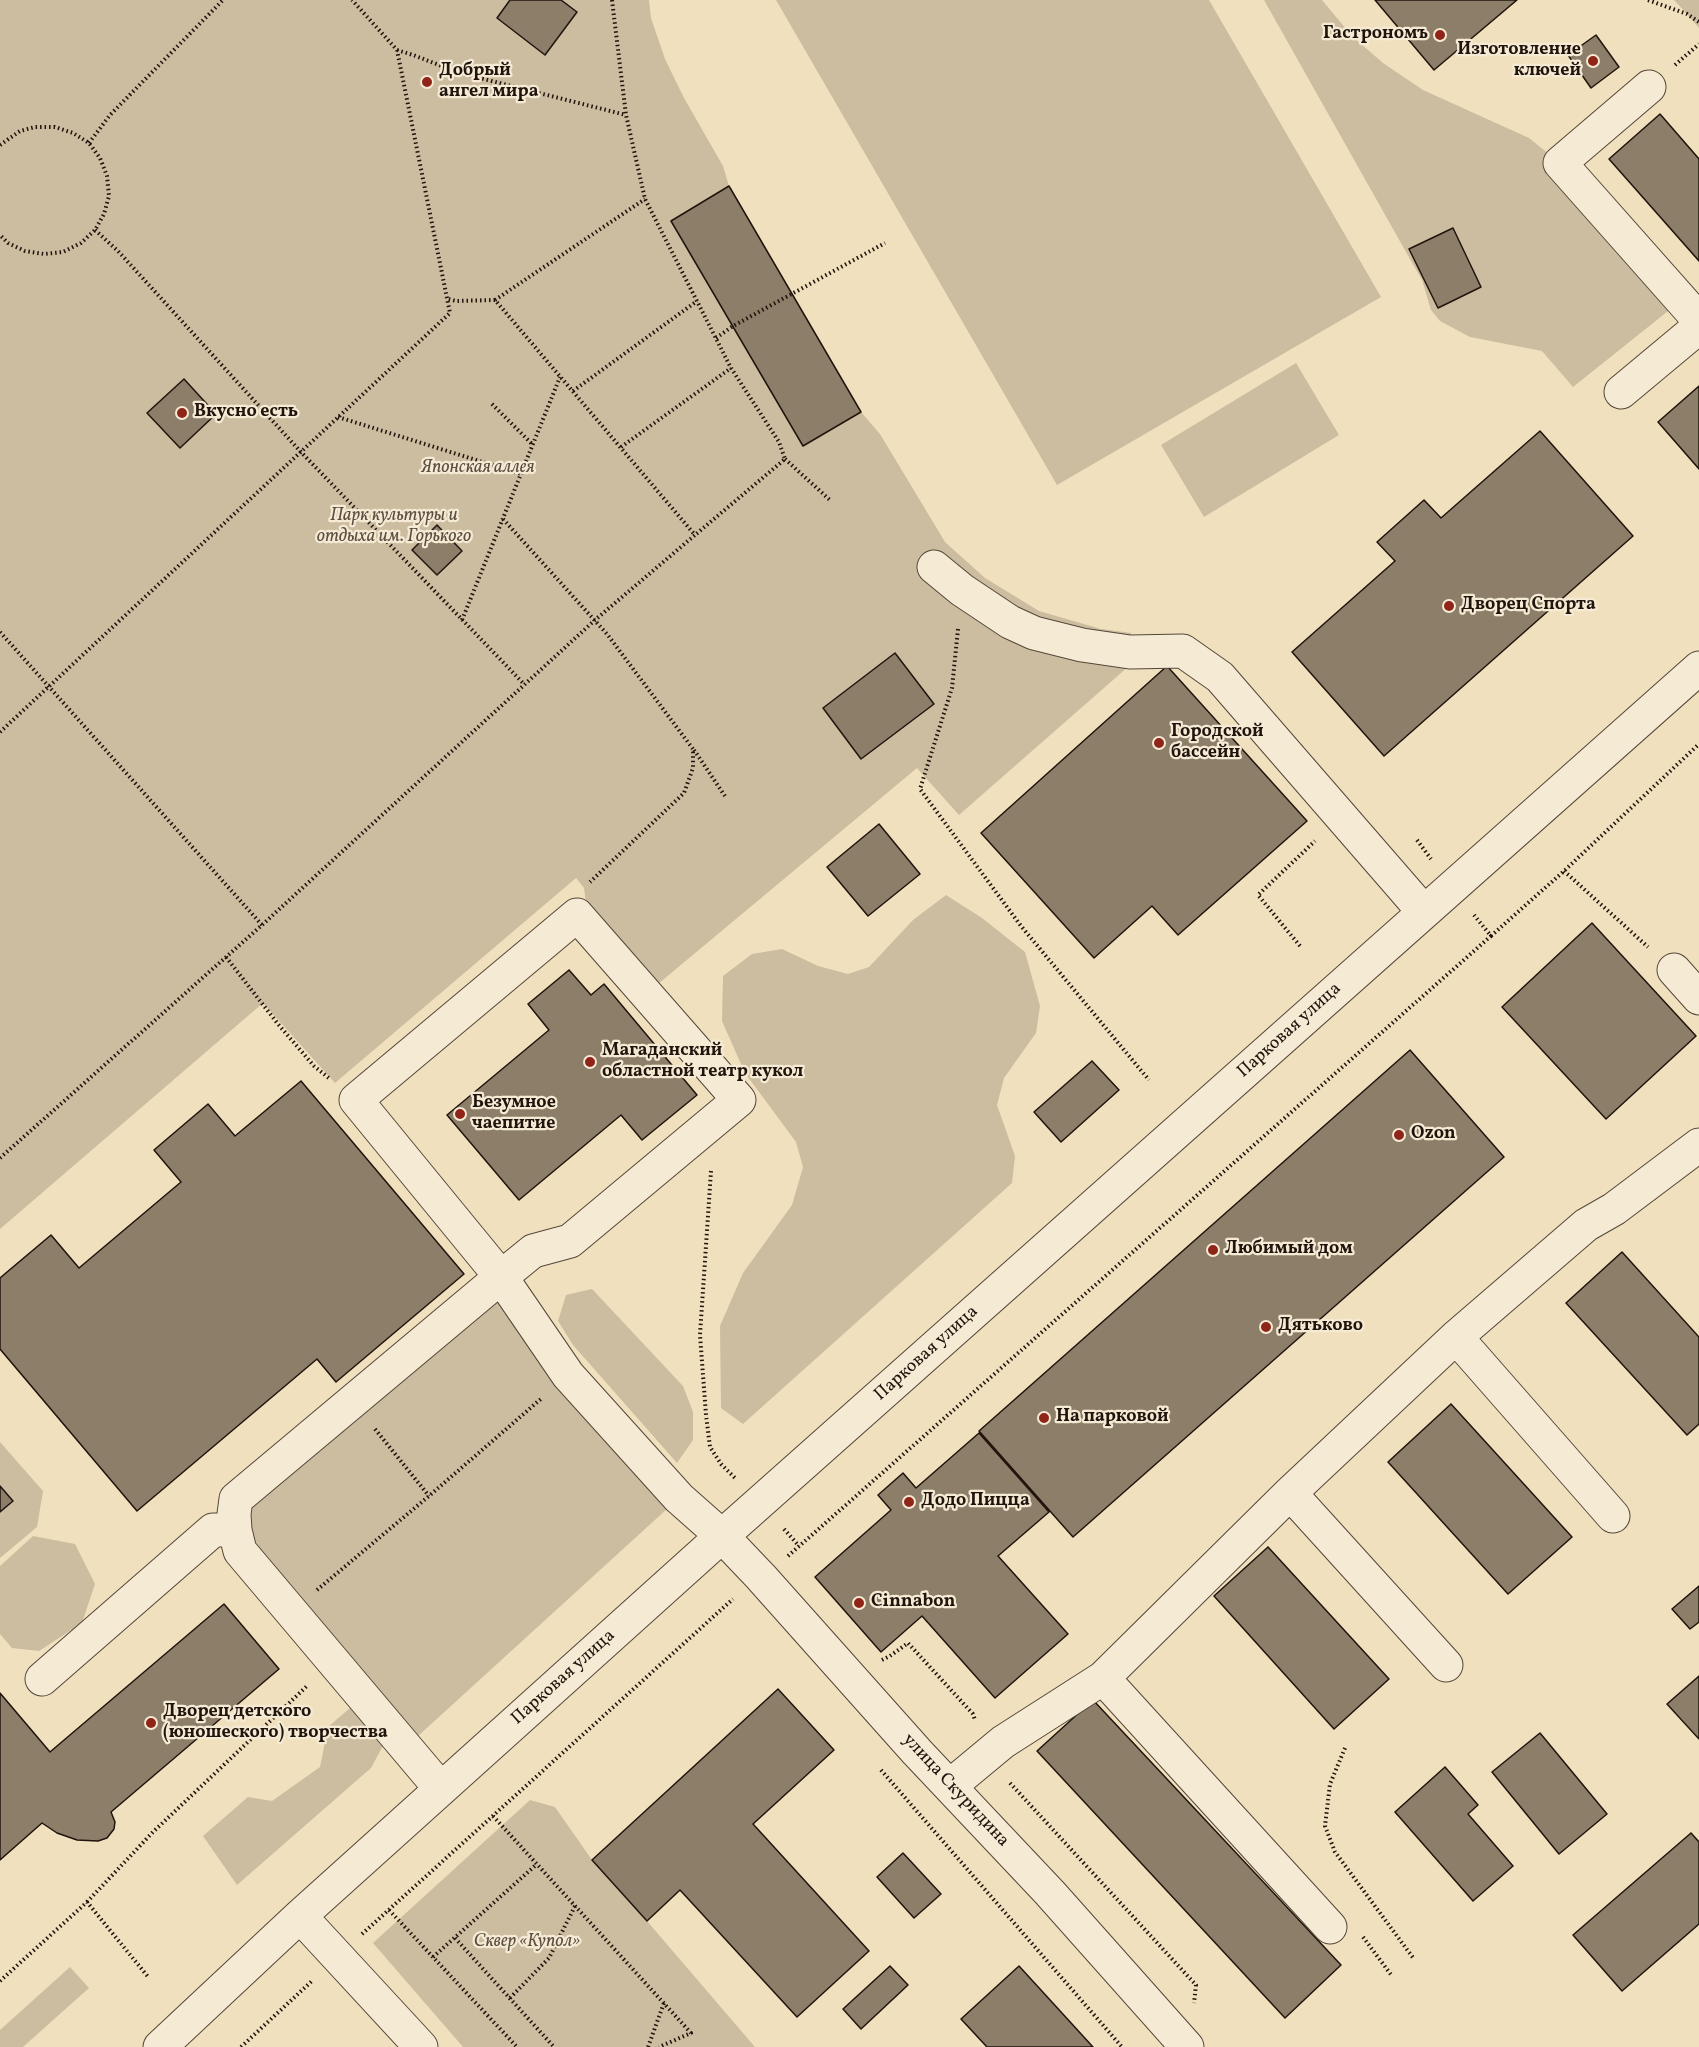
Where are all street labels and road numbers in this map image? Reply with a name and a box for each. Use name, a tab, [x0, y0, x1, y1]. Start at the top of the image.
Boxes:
street label: Парковая улица	[1234, 979, 1346, 1083]
street label: Парковая улица	[871, 1302, 983, 1406]
street label: Парковая улица	[508, 1626, 620, 1730]
street label: улица Скуридина	[897, 1730, 1013, 1852]

